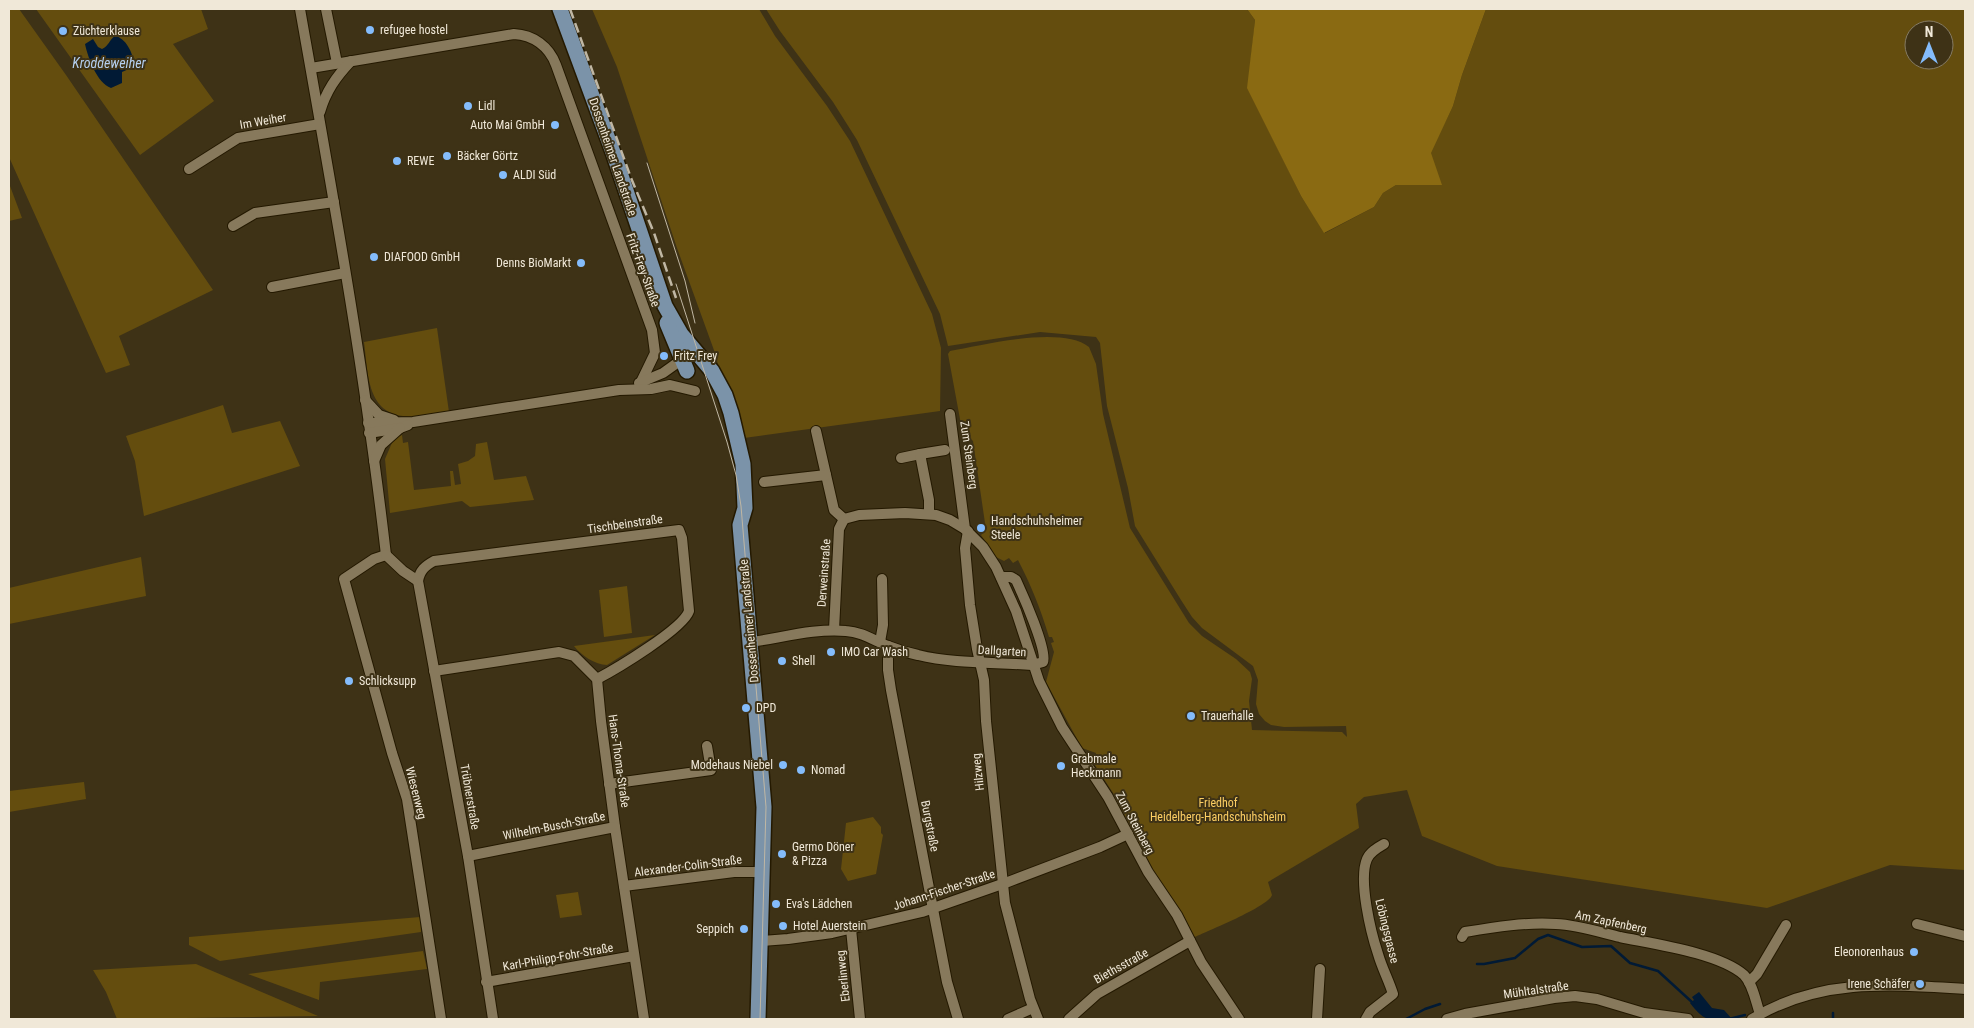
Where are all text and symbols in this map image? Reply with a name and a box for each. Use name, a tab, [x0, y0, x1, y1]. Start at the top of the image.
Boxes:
north arrow	[1904, 20, 1954, 70]
place label: refugee hostel	[380, 23, 448, 37]
place label: Züchterklause	[73, 24, 140, 38]
marker: refugee hostel	[364, 24, 376, 36]
text: N	[1925, 24, 1933, 40]
marker: Züchterklause	[57, 25, 69, 37]
water label: Kroddeweiher	[72, 55, 147, 71]
street label: Dossenheimer Landstraße	[586, 96, 640, 218]
place label: Lidl	[478, 99, 495, 113]
marker: Lidl	[462, 100, 474, 112]
street label: Im Weiher	[239, 110, 288, 132]
place label: Auto Mai GmbH	[470, 118, 545, 132]
marker: Auto Mai GmbH	[549, 119, 561, 131]
place label: Bäcker Görtz	[457, 149, 518, 163]
marker: Bäcker Görtz	[441, 150, 453, 162]
place label: REWE	[407, 154, 434, 168]
marker: REWE	[391, 155, 403, 167]
place label: ALDI Süd	[513, 168, 556, 182]
marker: ALDI Süd	[497, 169, 509, 181]
street label: Fritz-Frey-Straße	[623, 231, 663, 309]
place label: DIAFOOD GmbH	[384, 250, 460, 264]
marker: DIAFOOD GmbH	[368, 251, 380, 263]
place label: Denns BioMarkt	[496, 256, 571, 270]
marker: Denns BioMarkt	[575, 257, 587, 269]
place label: Fritz Frey	[674, 349, 717, 363]
marker: Fritz Frey	[658, 350, 670, 362]
street label: Zum Steinberg	[957, 420, 981, 490]
street label: Tischbeinstraße	[586, 512, 664, 536]
place label: Handschuhsheimer Steele	[991, 514, 1083, 542]
marker: Handschuhsheimer Steele	[975, 522, 987, 534]
street label: Derweinstraße	[815, 538, 833, 608]
street label: Dossenheimer Landstraße	[737, 558, 761, 683]
street label: Dallgarten	[977, 643, 1027, 659]
place label: IMO Car Wash	[841, 645, 908, 659]
marker: IMO Car Wash	[825, 646, 837, 658]
place label: Shell	[792, 654, 815, 668]
marker: Shell	[776, 655, 788, 667]
place label: Schlicksupp	[359, 674, 416, 688]
marker: Schlicksupp	[343, 675, 355, 687]
place label: DPD	[756, 701, 777, 715]
marker: DPD	[740, 702, 752, 714]
place label: Trauerhalle	[1201, 709, 1254, 723]
marker: Trauerhalle	[1185, 710, 1197, 722]
street label: Hans-Thoma-Straße	[606, 713, 633, 809]
place label: Grabmale Heckmann	[1071, 752, 1122, 780]
street label: Hilzweg	[969, 753, 987, 791]
place label: Modehaus Niebel	[691, 758, 773, 772]
marker: Modehaus Niebel	[777, 759, 789, 771]
marker: Grabmale Heckmann	[1055, 760, 1067, 772]
street label: Trübnerstraße	[457, 763, 483, 831]
place label: Nomad	[811, 763, 845, 777]
marker: Nomad	[795, 764, 807, 776]
street label: Wiesenweg	[403, 765, 429, 821]
street label: Zum Steinberg	[1113, 789, 1157, 857]
park label: Friedhof Heidelberg-Handschuhsheim	[1150, 796, 1286, 824]
street label: Burgstraße	[918, 799, 942, 853]
street label: Wilhelm-Busch-Straße	[502, 809, 607, 843]
place label: Germo Döner & Pizza	[792, 840, 854, 868]
marker: Germo Döner & Pizza	[776, 848, 788, 860]
street label: Alexander-Colin-Straße	[633, 852, 743, 880]
street label: Johann-Fischer-Straße	[891, 867, 997, 913]
place label: Eva's Lädchen	[786, 897, 852, 911]
street label: Löbingsgasse	[1372, 897, 1402, 965]
marker: Eva's Lädchen	[770, 898, 782, 910]
street label: Am Zapfenberg	[1574, 908, 1648, 936]
place label: Hotel Auerstein	[793, 919, 866, 933]
marker: Hotel Auerstein	[777, 920, 789, 932]
place label: Seppich	[696, 922, 734, 936]
marker: Seppich	[738, 923, 750, 935]
street label: Karl-Philipp-Fohr-Straße	[502, 940, 615, 974]
street label: Biethsstraße	[1091, 945, 1151, 987]
place label: Eleonorenhaus	[1834, 945, 1904, 959]
marker: Eleonorenhaus	[1908, 946, 1920, 958]
street label: Eberlinweg	[833, 949, 853, 1003]
place label: Irene Schäfer	[1847, 977, 1910, 991]
street label: Mühltalstraße	[1503, 978, 1570, 1001]
marker: Irene Schäfer	[1914, 978, 1926, 990]

